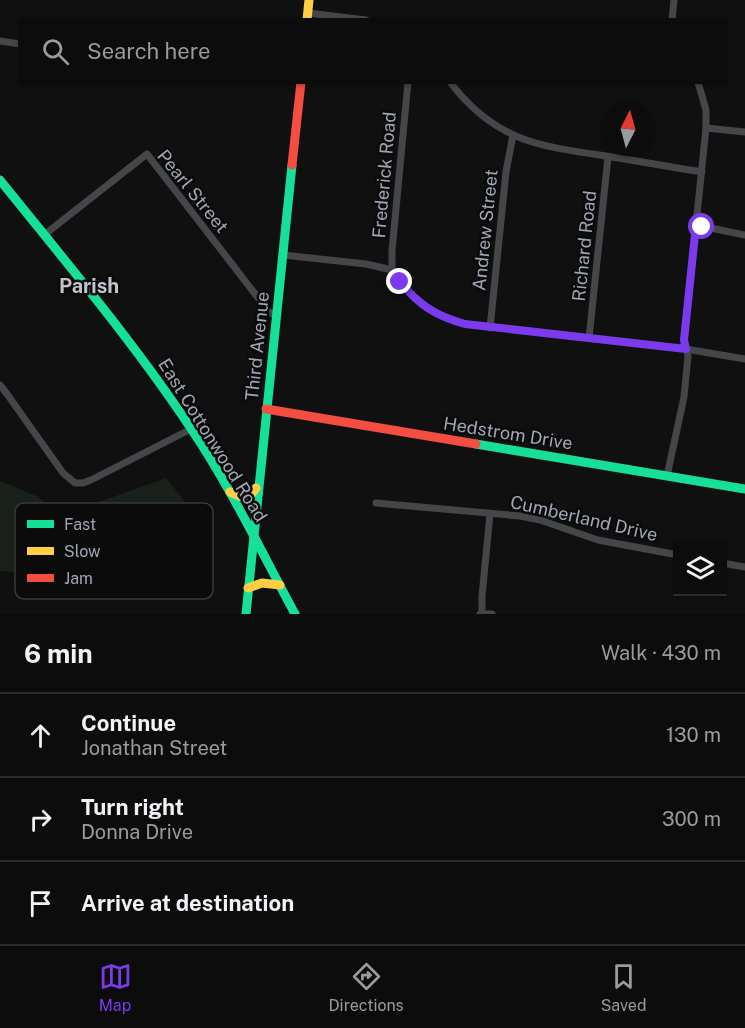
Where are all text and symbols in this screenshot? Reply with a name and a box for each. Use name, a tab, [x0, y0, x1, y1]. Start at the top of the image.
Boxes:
search box	[18, 18, 727, 84]
icon: search	[39, 35, 72, 68]
text: Search here	[87, 38, 211, 64]
north arrow	[601, 102, 655, 156]
street label: Frederick Road	[368, 111, 400, 239]
street label: Pearl Street	[153, 145, 233, 237]
street label: Andrew Street	[468, 168, 502, 292]
street label: Richard Road	[568, 190, 600, 302]
route start	[688, 213, 714, 239]
route end	[386, 268, 412, 294]
district label: Parish	[59, 274, 119, 298]
street label: Third Avenue	[241, 290, 273, 402]
street label: East Cottonwood Road	[154, 355, 272, 525]
street label: Hedstrom Drive	[442, 412, 574, 454]
street label: Cumberland Drive	[508, 491, 660, 545]
legend	[15, 503, 213, 599]
text: Fast	[64, 515, 96, 534]
text: Slow	[64, 542, 101, 561]
map controls	[673, 542, 727, 596]
button: layers	[673, 542, 727, 596]
text: Jam	[64, 569, 93, 588]
text: 6 min	[24, 638, 93, 669]
text: Walk · 430 m	[601, 641, 721, 665]
text: Continue	[81, 710, 176, 736]
icon: ahead	[24, 719, 57, 752]
text: 130 m	[666, 723, 721, 747]
text: Jonathan Street	[81, 736, 227, 760]
text: Turn right	[81, 794, 184, 820]
icon: right	[24, 803, 57, 836]
text: 300 m	[662, 807, 721, 831]
text: Donna Drive	[81, 820, 193, 844]
icon: arrive	[24, 887, 57, 920]
text: Arrive at destination	[81, 890, 294, 916]
tab: Map	[99, 960, 132, 1015]
tab: Directions	[329, 960, 404, 1015]
tab: Saved	[601, 960, 646, 1015]

